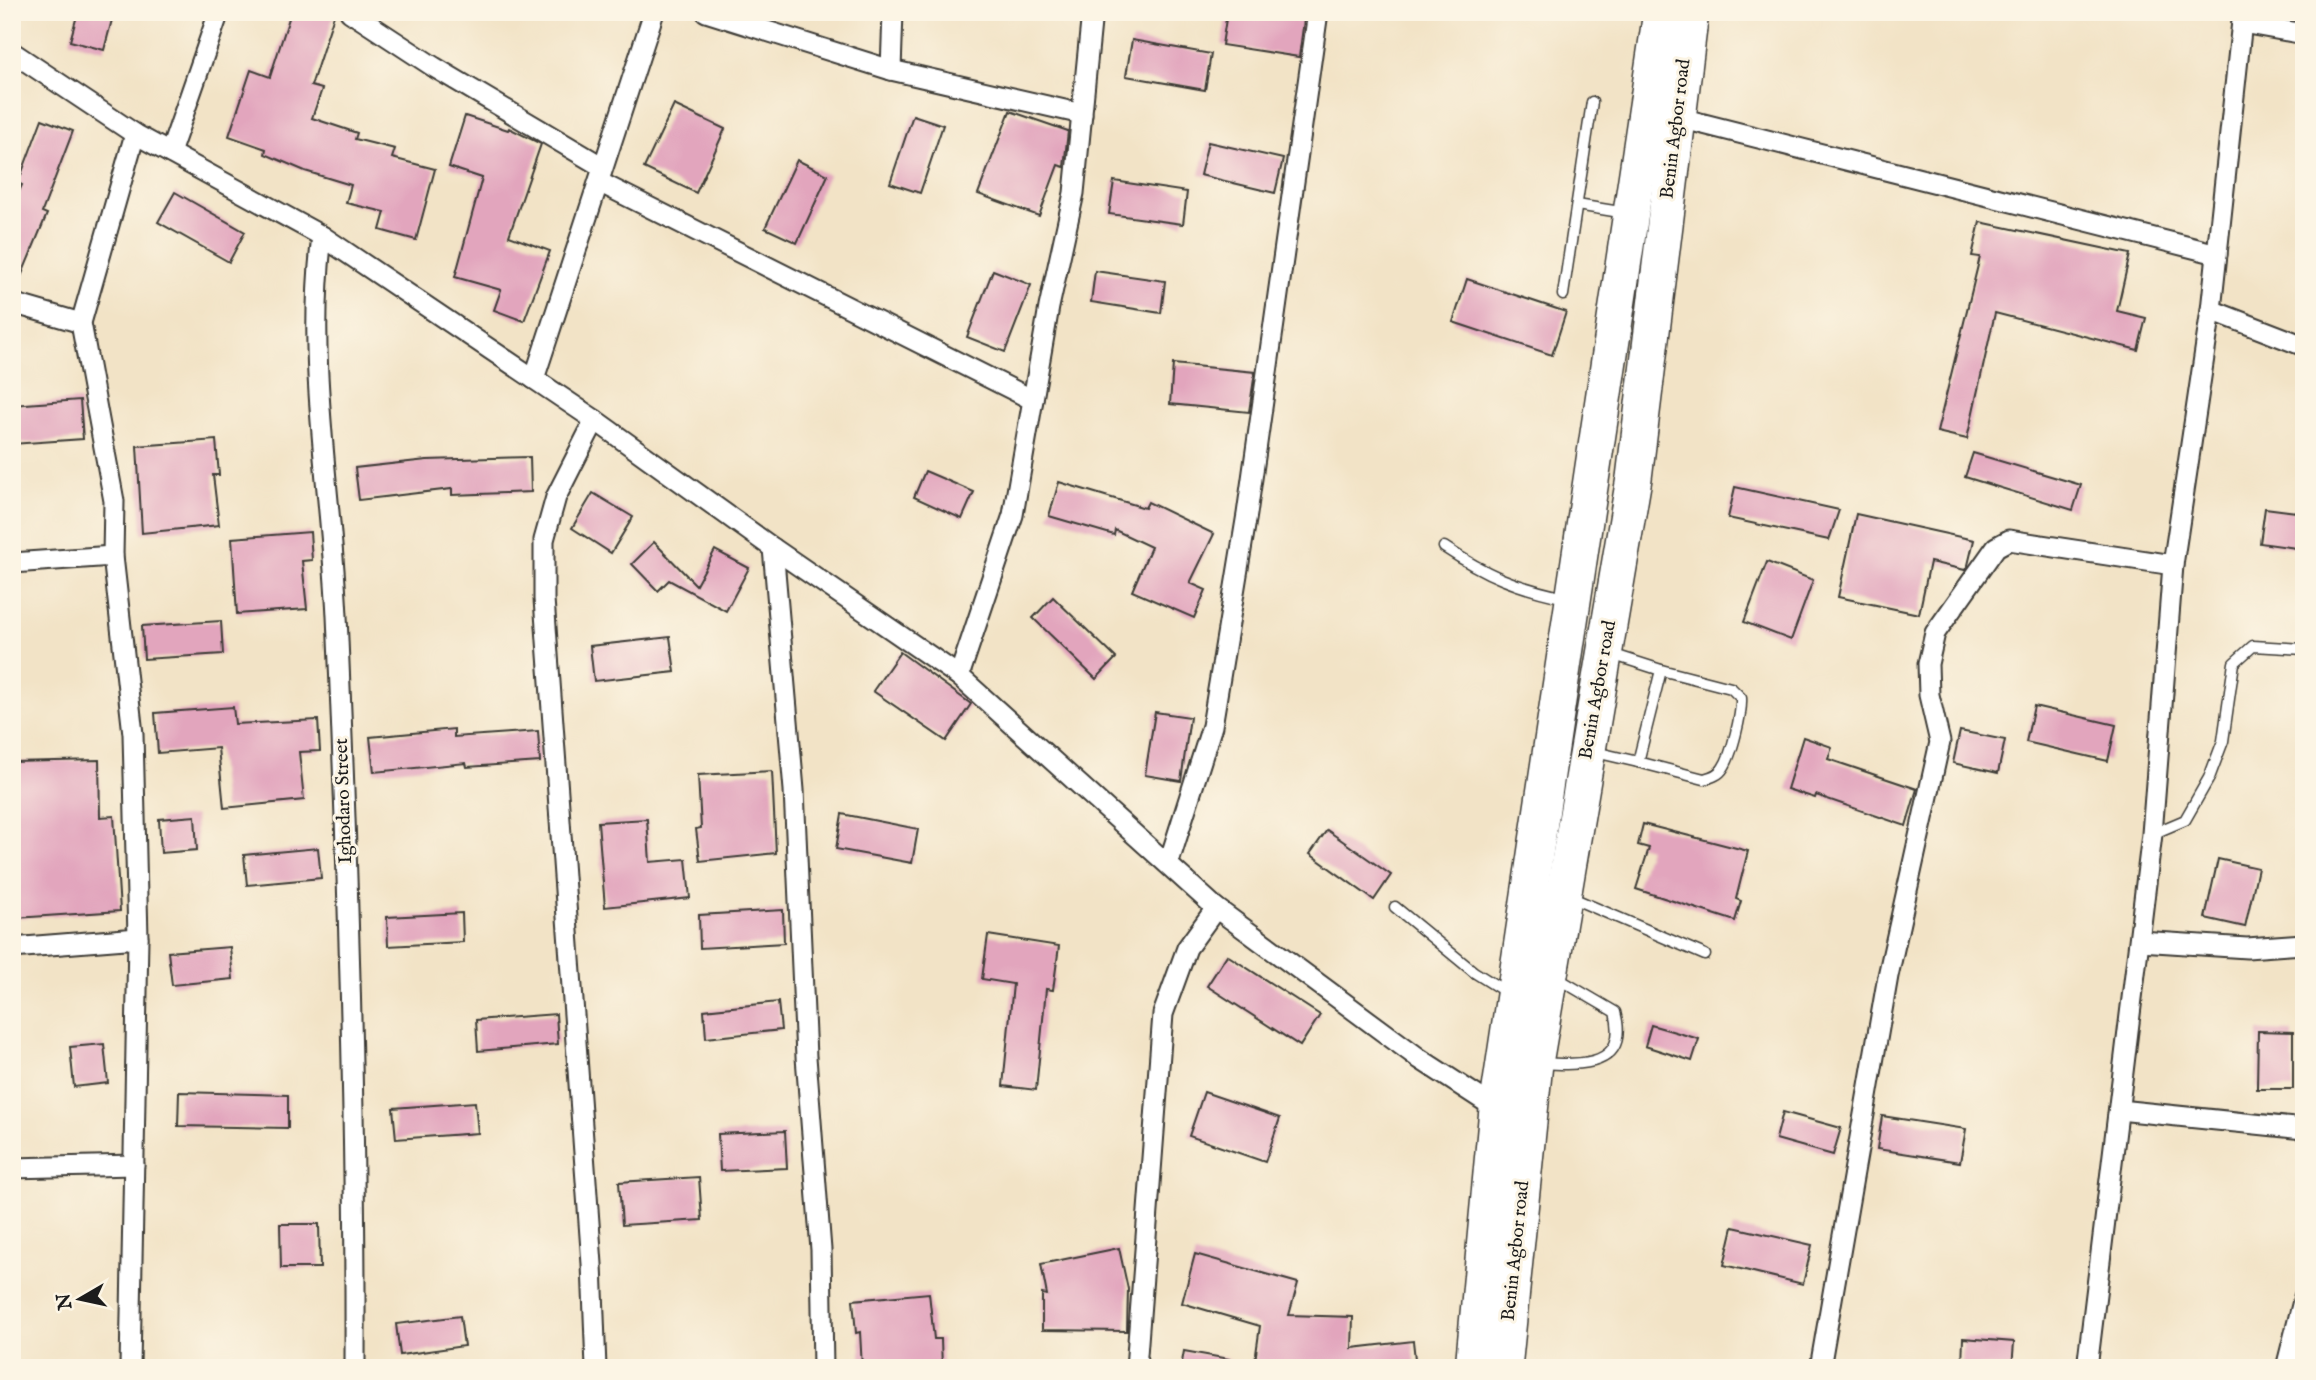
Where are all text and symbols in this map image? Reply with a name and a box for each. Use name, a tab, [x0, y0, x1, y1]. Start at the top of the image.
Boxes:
street label: Benin Agbor road	[1656, 57, 1697, 200]
street label: Benin Agbor road	[1574, 618, 1622, 761]
street label: Ighodaro Street	[330, 737, 358, 864]
street label: Benin Agbor road	[1497, 1179, 1535, 1322]
north arrow	[46, 1264, 116, 1334]
text: N	[52, 1291, 78, 1312]

